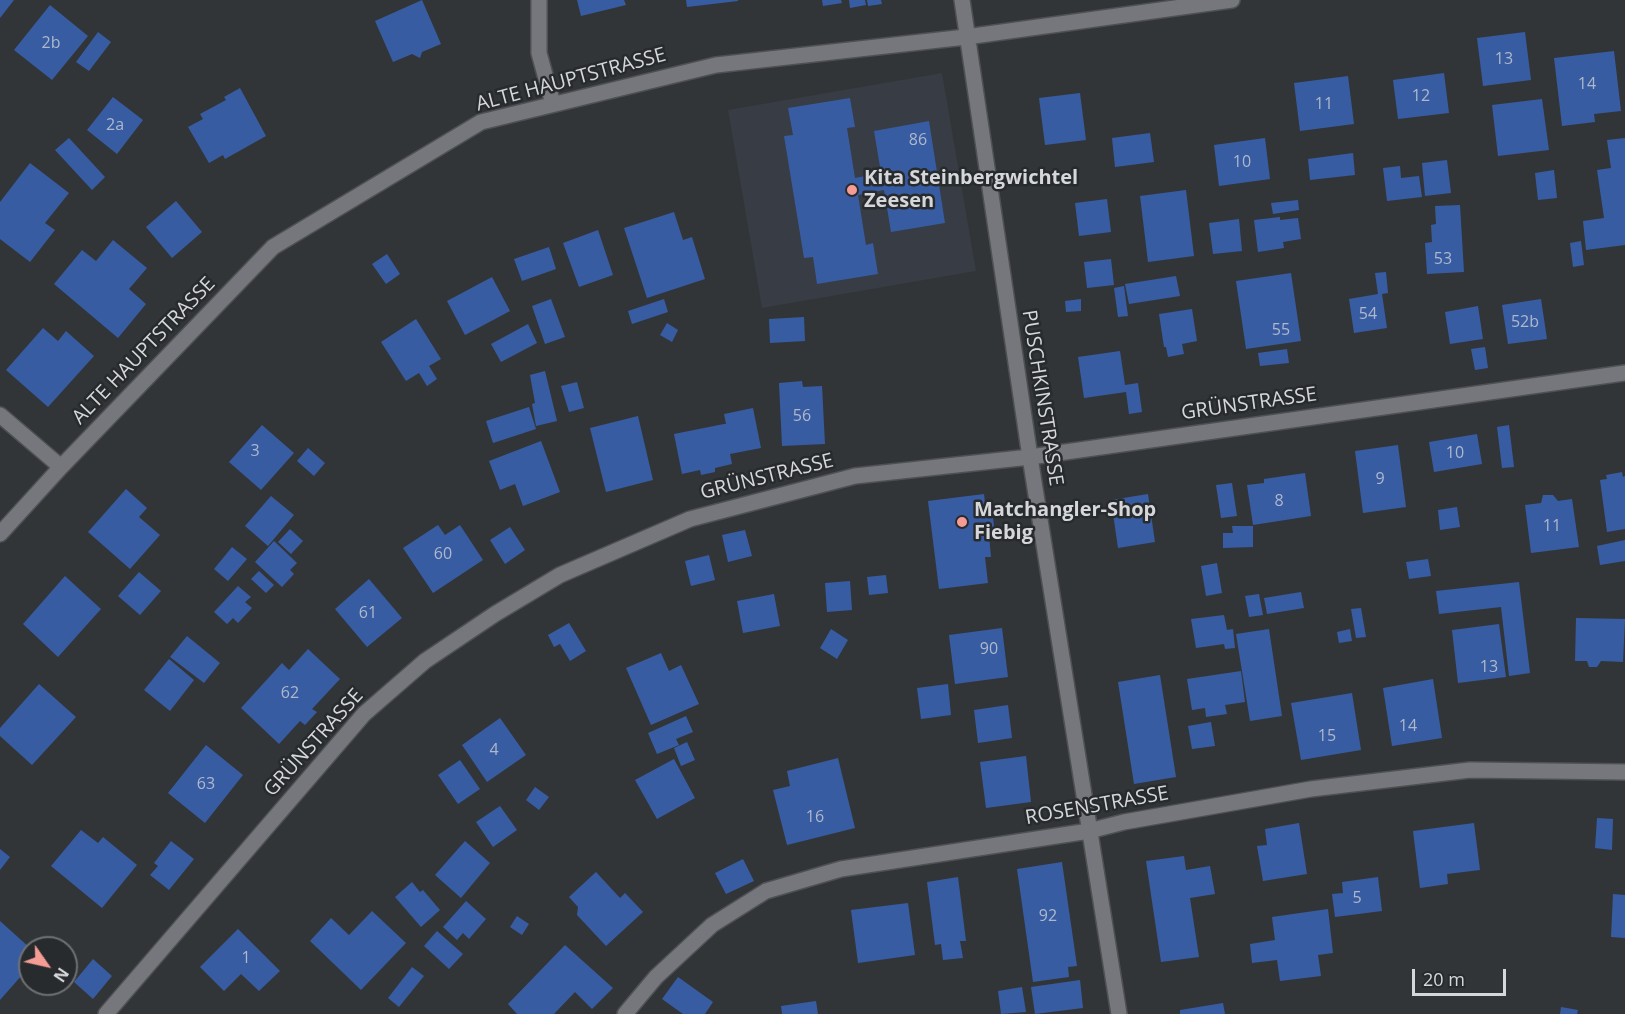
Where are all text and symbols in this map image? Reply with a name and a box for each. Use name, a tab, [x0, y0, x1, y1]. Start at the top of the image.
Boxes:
house number: 2b	[42, 33, 60, 53]
street label: ALTE HAUPTSTRASSE	[473, 43, 669, 117]
house number: 13	[1495, 49, 1513, 69]
house number: 14	[1578, 74, 1596, 94]
house number: 12	[1412, 86, 1430, 106]
house number: 11	[1315, 94, 1333, 114]
house number: 2a	[106, 115, 124, 135]
house number: 86	[909, 130, 927, 150]
house number: 10	[1233, 152, 1251, 172]
place label: Kita Steinbergwichtel Zeesen	[864, 166, 1078, 213]
marker: Kita Steinbergwichtel Zeesen	[845, 183, 859, 197]
house number: 53	[1434, 249, 1452, 269]
street label: ALTE HAUPTSTRASSE	[67, 272, 221, 430]
house number: 54	[1359, 304, 1377, 324]
street label: PUSCHKINSTRASSE	[1016, 308, 1068, 488]
house number: 52b	[1511, 312, 1539, 332]
house number: 55	[1272, 320, 1290, 340]
street label: GRÜNSTRASSE	[1180, 383, 1318, 425]
house number: 56	[793, 406, 811, 426]
house number: 3	[250, 441, 260, 461]
house number: 10	[1446, 443, 1464, 463]
street label: GRÜNSTRASSE	[698, 449, 836, 505]
house number: 9	[1375, 469, 1385, 489]
house number: 8	[1274, 491, 1284, 511]
place label: Matchangler-Shop Fiebig	[974, 498, 1156, 545]
marker: Matchangler-Shop Fiebig	[955, 515, 969, 529]
house number: 11	[1543, 516, 1561, 536]
house number: 60	[434, 544, 452, 564]
house number: 61	[359, 603, 377, 623]
house number: 90	[980, 639, 998, 659]
house number: 13	[1480, 657, 1498, 677]
house number: 62	[281, 683, 299, 703]
street label: GRÜNSTRASSE	[259, 684, 369, 802]
house number: 14	[1399, 716, 1417, 736]
house number: 15	[1318, 726, 1336, 746]
house number: 4	[489, 740, 499, 760]
house number: 63	[197, 774, 215, 794]
street label: ROSENSTRASSE	[1023, 782, 1171, 830]
house number: 16	[806, 807, 824, 827]
house number: 5	[1352, 888, 1362, 908]
house number: 92	[1039, 906, 1057, 926]
north arrow	[18, 936, 78, 996]
house number: 1	[241, 948, 251, 968]
scale bar	[1415, 957, 1510, 995]
text: N	[49, 963, 74, 986]
text: 20 m	[1423, 967, 1465, 991]

